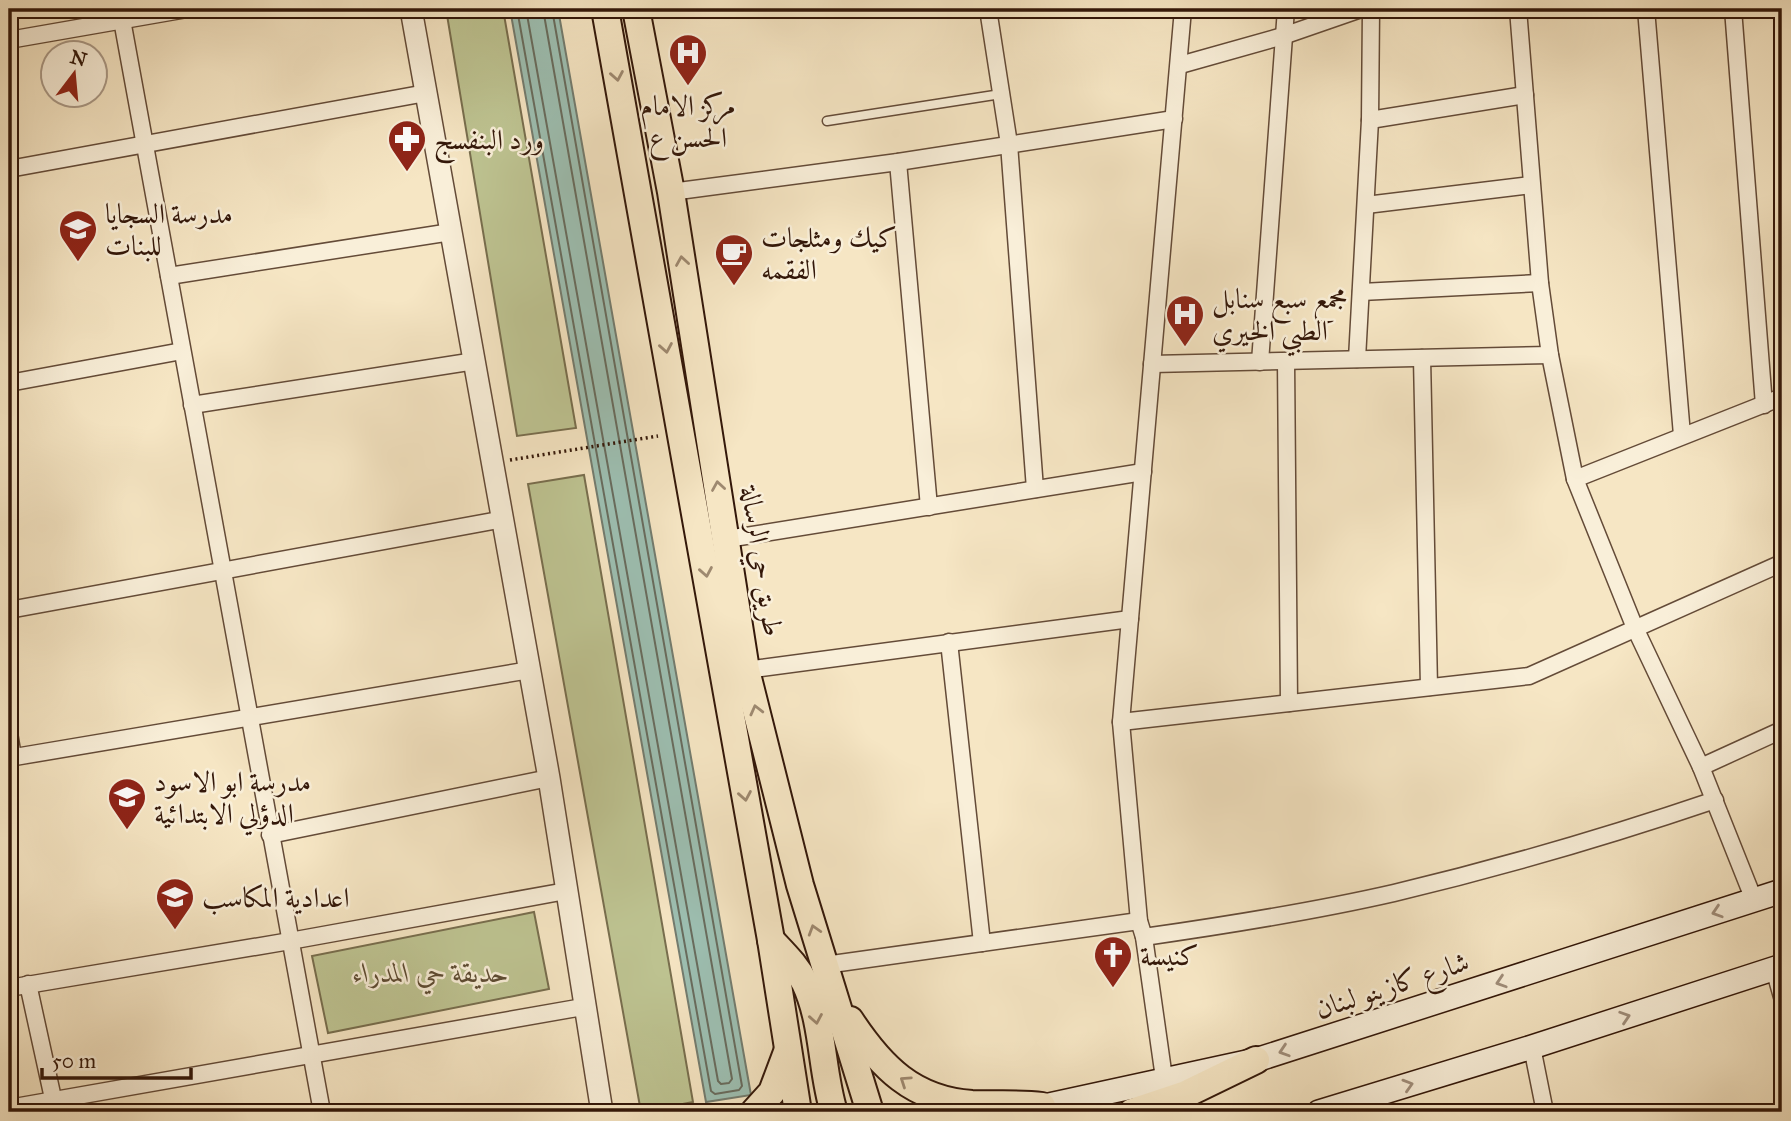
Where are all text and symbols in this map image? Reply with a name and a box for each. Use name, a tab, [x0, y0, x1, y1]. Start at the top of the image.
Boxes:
hospital icon: مركز الامام الحسن ع	[667, 32, 709, 87]
north arrow	[38, 38, 108, 108]
text: N	[68, 45, 89, 71]
one-way arrow	[609, 70, 624, 82]
place label: مركز الامام الحسن ع	[640, 88, 736, 161]
pharmacy icon: ورد البنفسج	[386, 118, 428, 173]
place label: ورد البنفسج	[434, 122, 544, 164]
place label: مدرسة السجايا للبنات	[105, 196, 233, 263]
school or university icon: مدرسة السجايا للبنات	[57, 208, 99, 263]
place label: كيك ومثلجات الفقمه	[761, 220, 897, 287]
cafe icon: كيك ومثلجات الفقمه	[713, 232, 755, 287]
one-way arrow	[675, 255, 690, 267]
place label: مجمع سبع سنابل الطبي الخيري	[1212, 281, 1347, 357]
hospital icon: مجمع سبع سنابل الطبي الخيري	[1164, 293, 1206, 348]
one-way arrow	[658, 342, 673, 354]
one-way arrow	[711, 480, 726, 492]
street label: طريق حي الرسالة	[728, 481, 791, 639]
one-way arrow	[697, 566, 712, 578]
one-way arrow	[750, 704, 764, 716]
place label: مدرسة ابو الاسود الدؤلي الابتدائية	[154, 764, 311, 836]
school or university icon: مدرسة ابو الاسود الدؤلي الابتدائية	[106, 776, 148, 831]
one-way arrow	[737, 790, 752, 802]
school or university icon: اعدادية المكاسب	[154, 876, 196, 931]
place label: اعدادية المكاسب	[202, 880, 350, 915]
one-way arrow	[1712, 904, 1724, 918]
one-way arrow	[808, 924, 822, 937]
church icon: كنيسة	[1092, 934, 1134, 989]
place label: كنيسة	[1140, 938, 1199, 973]
street label: شارع كازينو لبنان	[1311, 944, 1475, 1032]
park label: حديقة حي المدراء	[353, 955, 509, 995]
one-way arrow	[1495, 973, 1507, 988]
one-way arrow	[1618, 1011, 1630, 1025]
one-way arrow	[807, 1013, 822, 1025]
scale bar	[42, 1037, 191, 1081]
one-way arrow	[1278, 1043, 1291, 1057]
text: 50 m	[52, 1048, 97, 1074]
one-way arrow	[900, 1077, 913, 1090]
one-way arrow	[1401, 1079, 1413, 1094]

